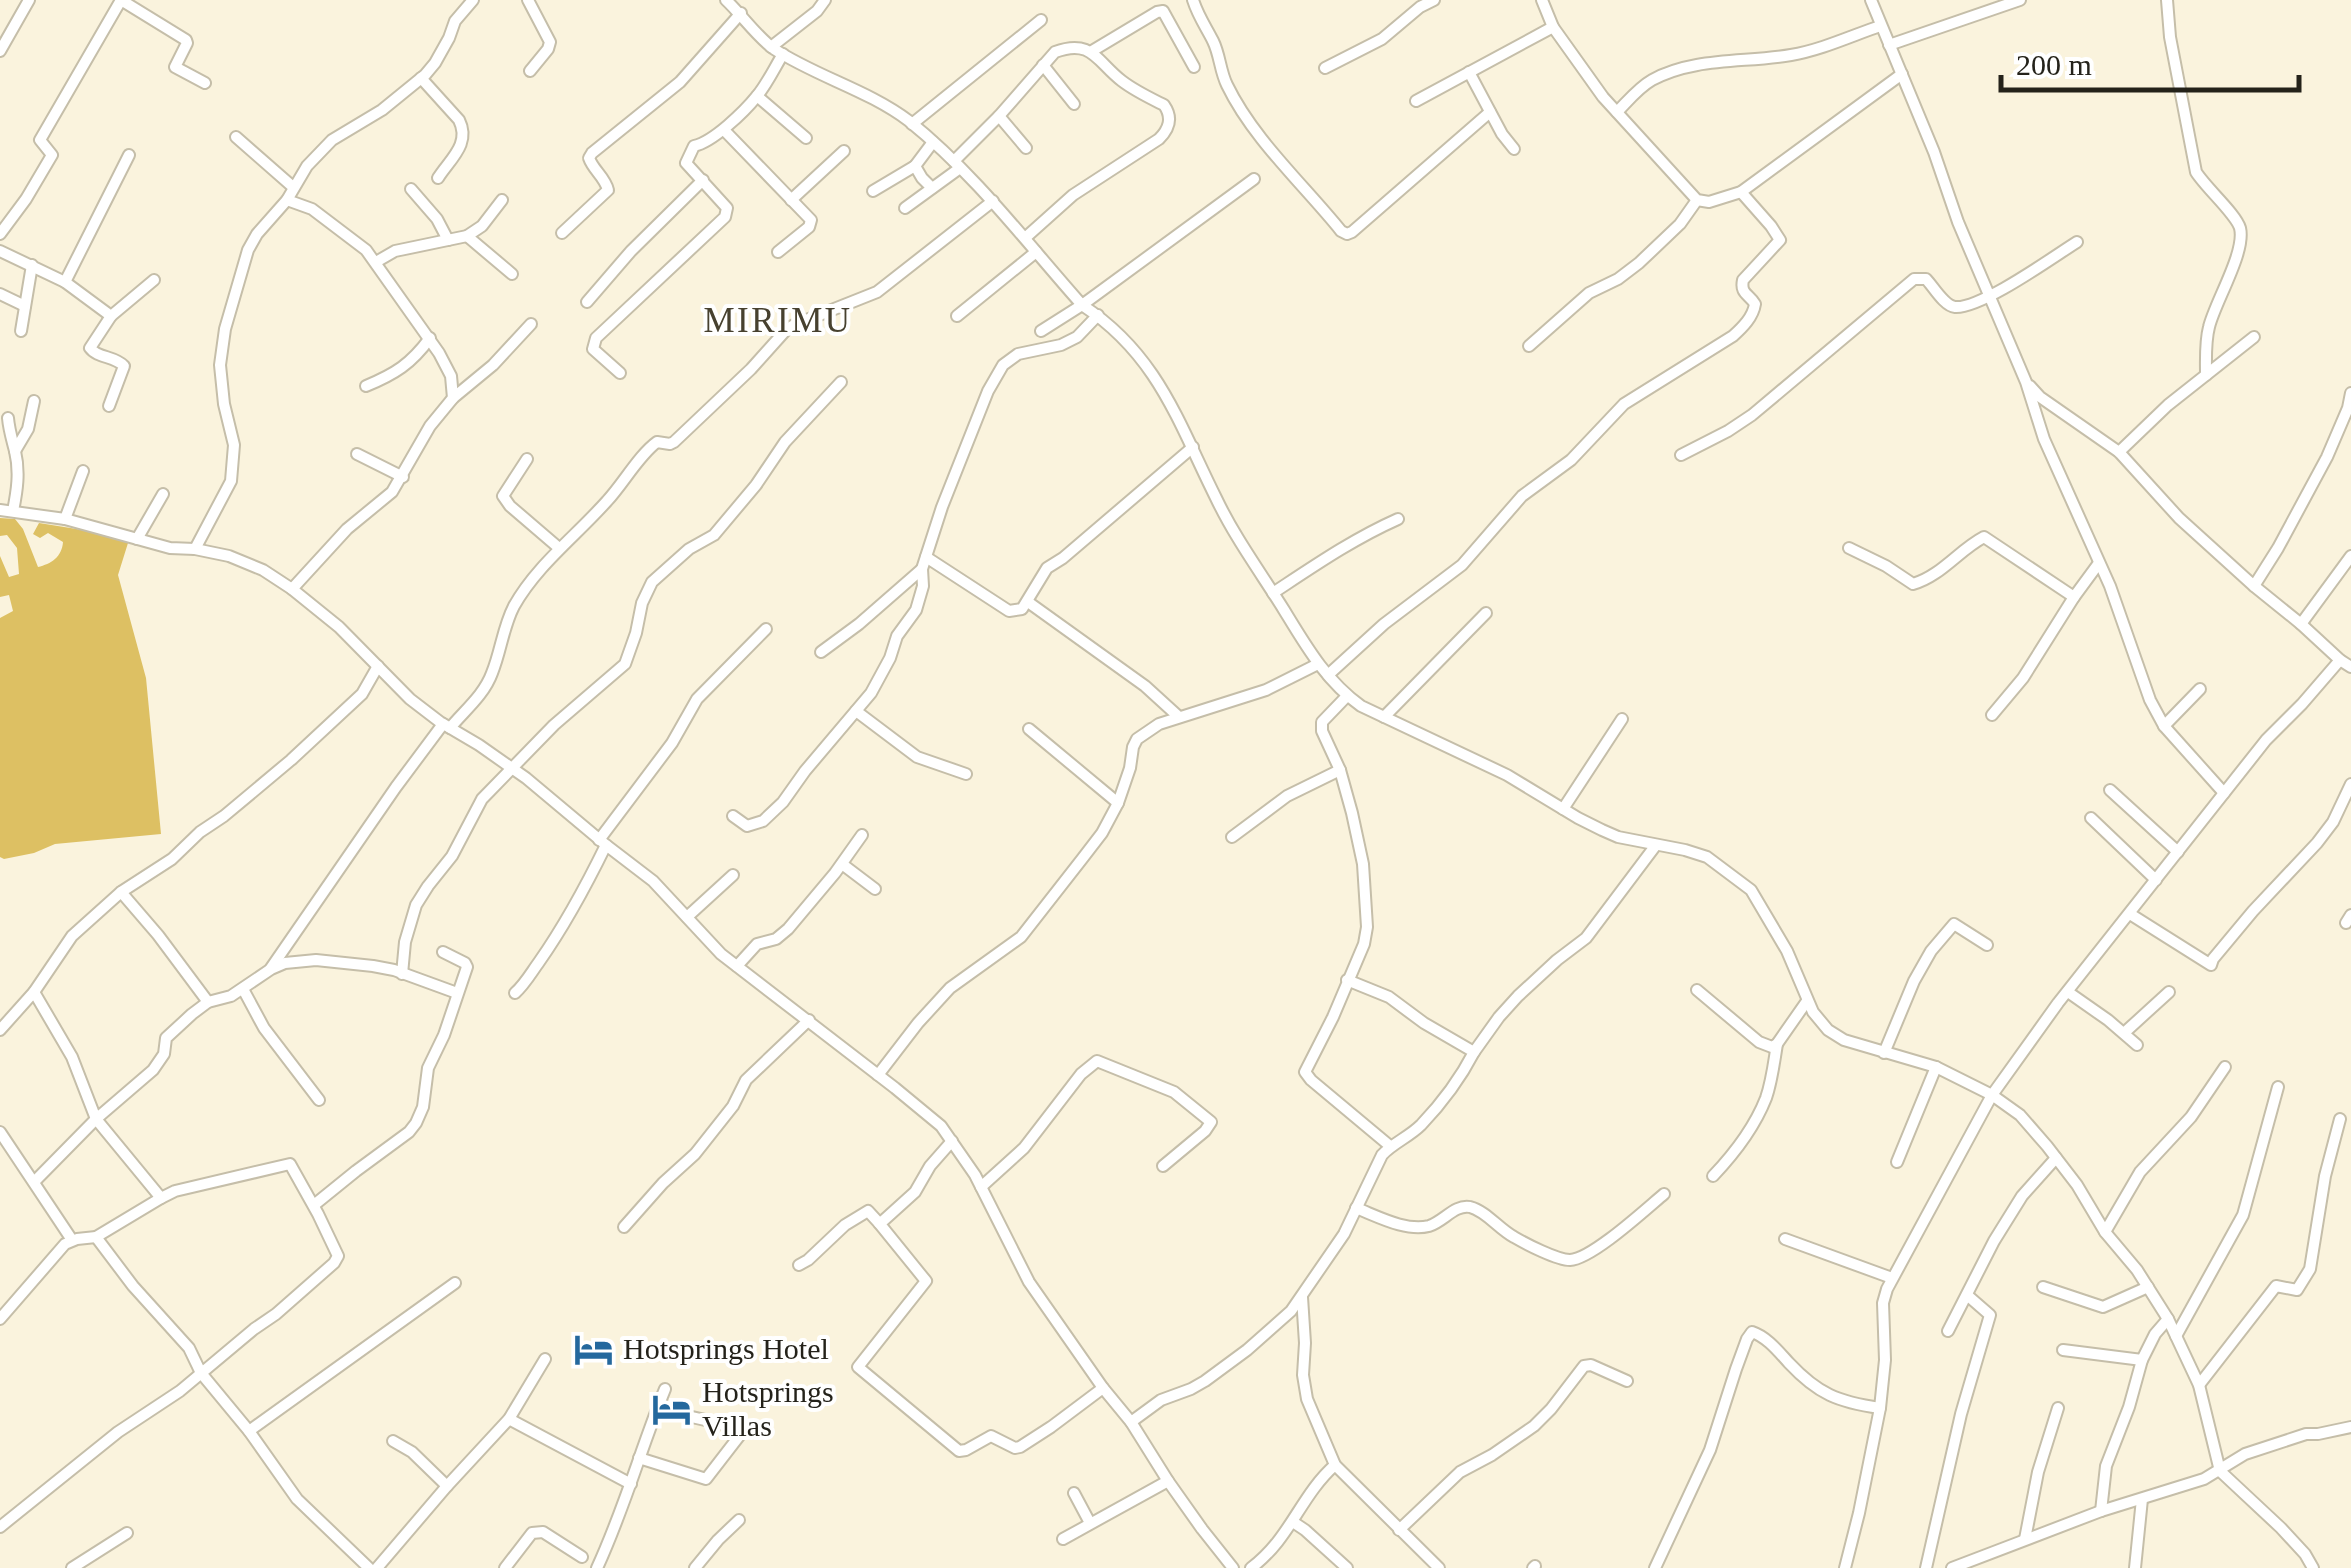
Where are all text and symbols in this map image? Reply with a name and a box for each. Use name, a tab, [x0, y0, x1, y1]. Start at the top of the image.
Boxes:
scale bar	[2001, 30, 2298, 92]
text: 200 m	[2016, 48, 2092, 81]
district label: MIRIMU	[703, 301, 853, 340]
hotel icon: Hotsprings Hotel	[572, 1328, 614, 1370]
place label: Hotsprings Hotel	[623, 1332, 829, 1365]
place label: Hotsprings Villas	[702, 1375, 834, 1442]
hotel icon: Hotsprings Villas	[651, 1388, 693, 1430]

